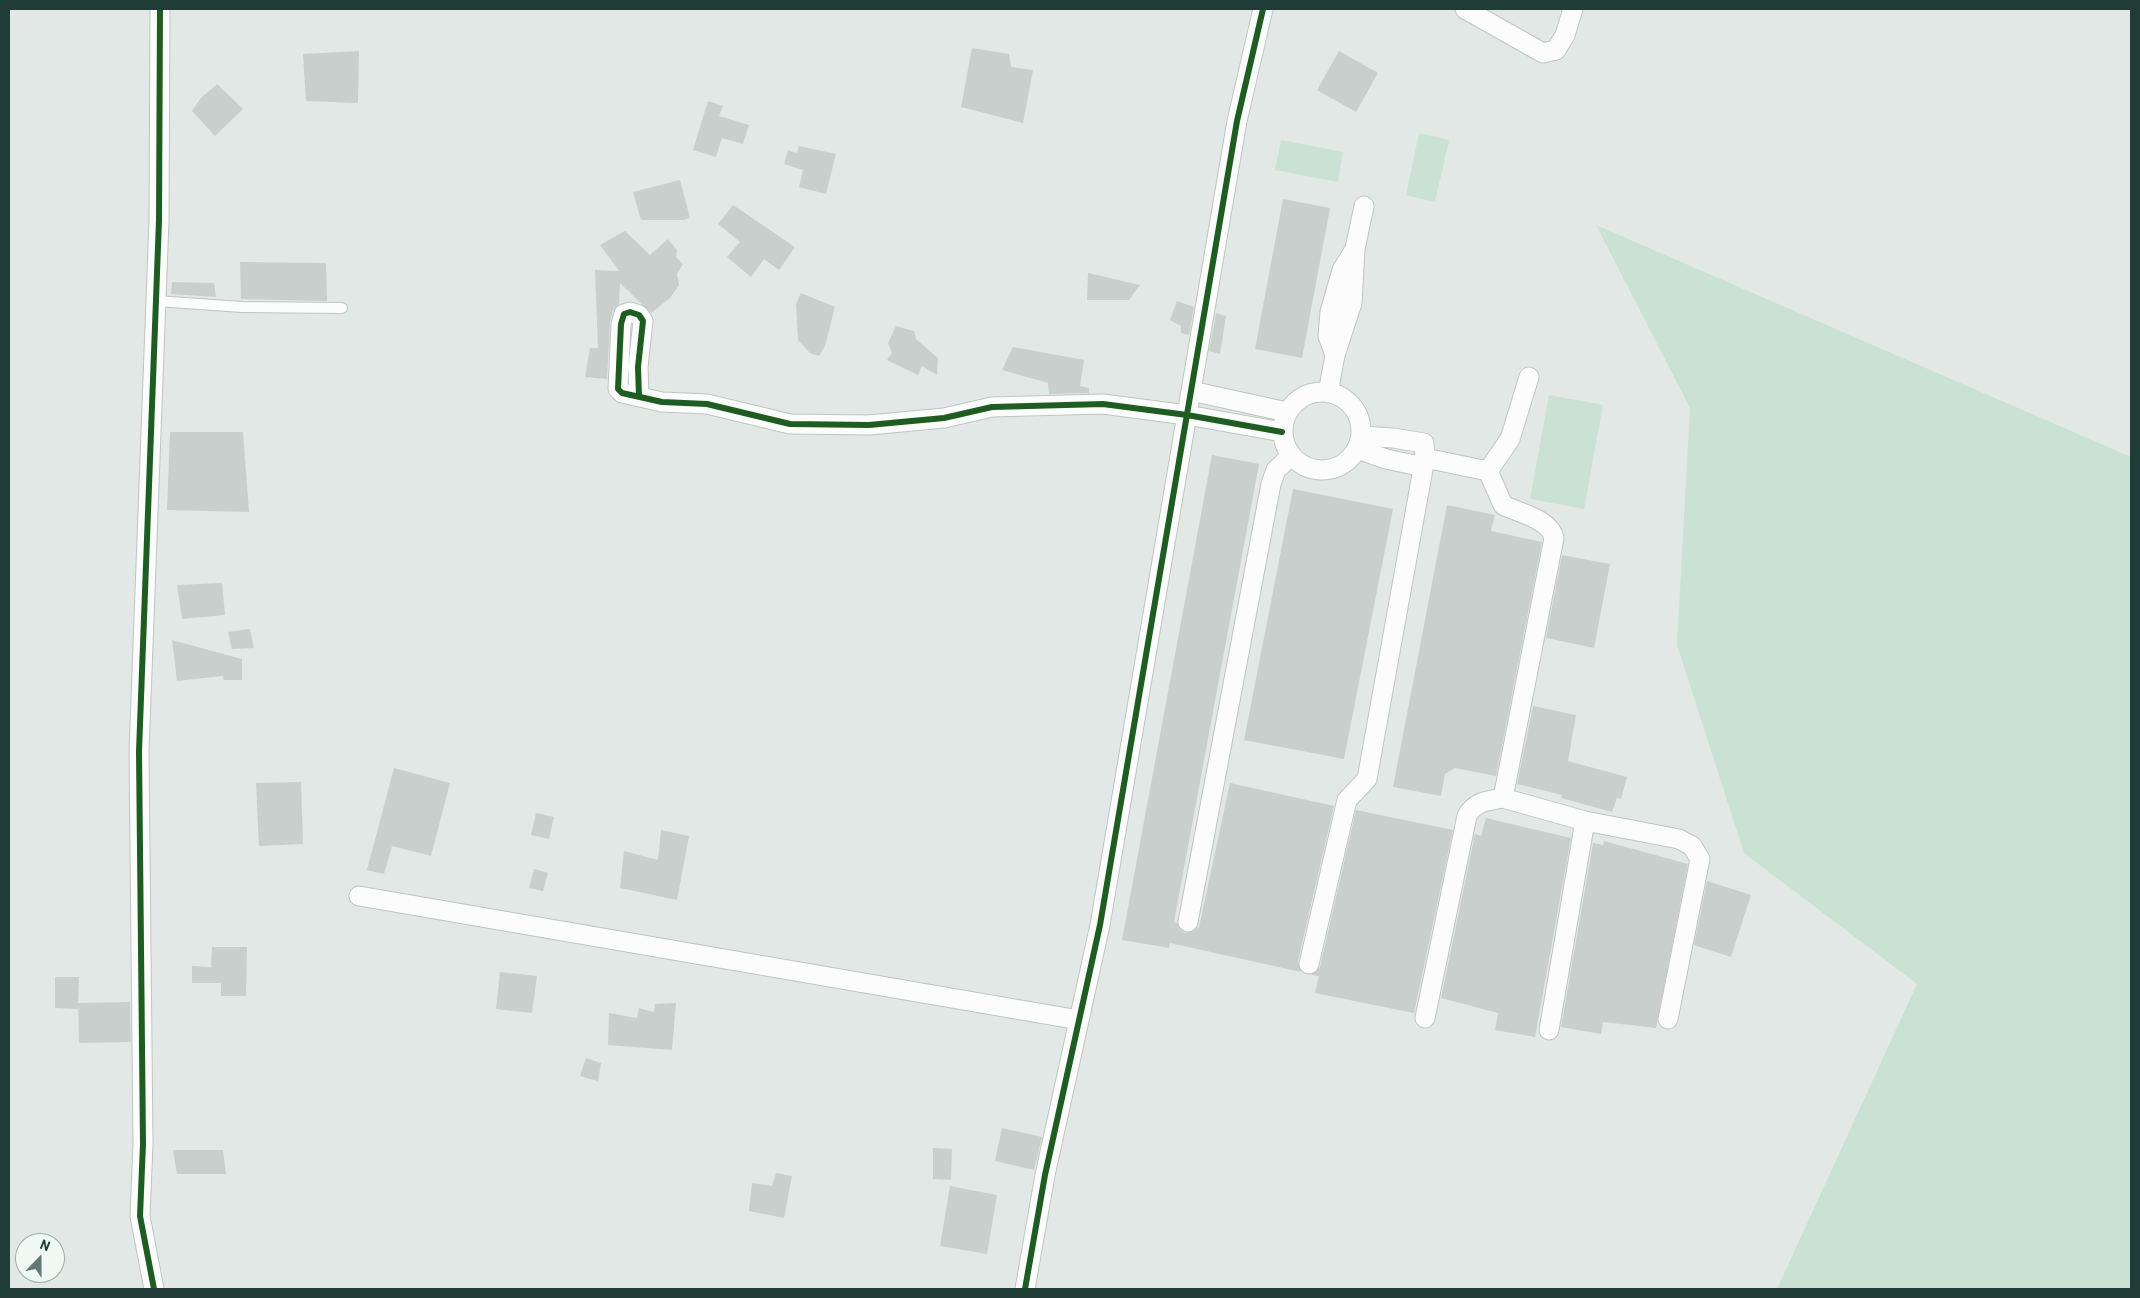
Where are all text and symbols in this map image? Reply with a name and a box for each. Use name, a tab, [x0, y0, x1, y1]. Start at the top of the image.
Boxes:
north arrow	[15, 1233, 65, 1283]
text: N	[38, 1235, 53, 1254]

